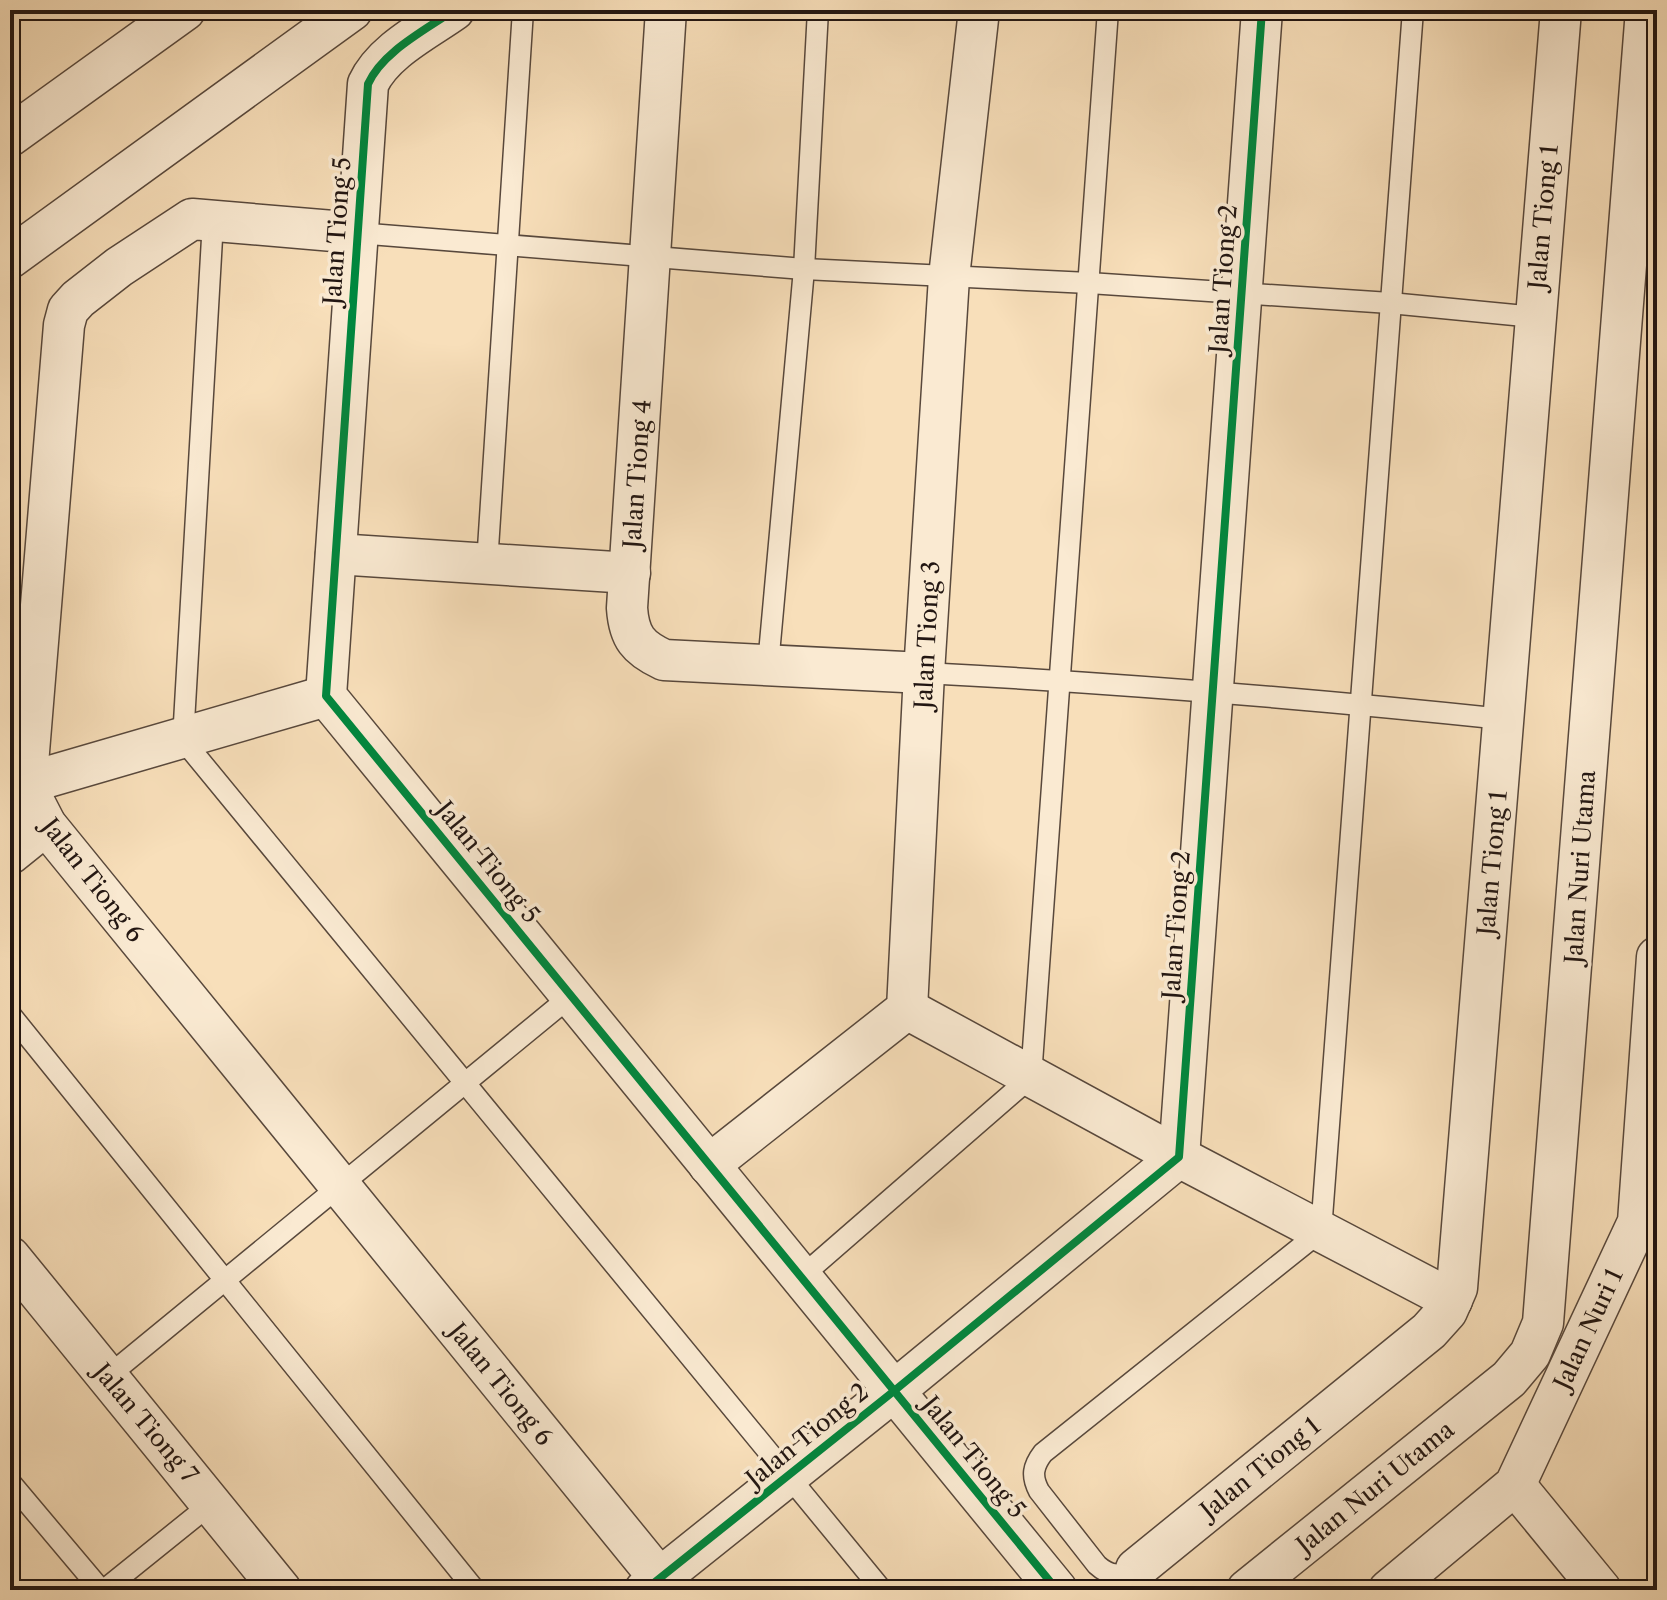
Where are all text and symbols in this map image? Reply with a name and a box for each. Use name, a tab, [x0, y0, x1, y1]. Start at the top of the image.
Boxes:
street label: Jalan Tiong 1	[1522, 143, 1564, 295]
street label: Jalan Tiong 5	[317, 156, 357, 310]
street label: Jalan Tiong 2	[1203, 204, 1243, 358]
street label: Jalan Tiong 4	[617, 399, 657, 553]
street label: Jalan Tiong 3	[908, 560, 945, 714]
street label: Jalan Nuri Utama	[1558, 769, 1601, 969]
street label: Jalan Tiong 1	[1471, 789, 1513, 941]
street label: Jalan Tiong 5	[428, 792, 546, 929]
street label: Jalan Tiong 6	[33, 809, 150, 948]
street label: Jalan Tiong 2	[1156, 850, 1196, 1004]
street label: Jalan Nuri 1	[1546, 1264, 1629, 1398]
street label: Jalan Tiong 6	[440, 1314, 559, 1451]
street label: Jalan Tiong 7	[85, 1354, 204, 1489]
street label: Jalan Tiong 2	[737, 1377, 874, 1496]
street label: Jalan Tiong 5	[914, 1387, 1032, 1524]
street label: Jalan Tiong 1	[1191, 1411, 1326, 1527]
street label: Jalan Nuri Utama	[1287, 1414, 1460, 1562]

